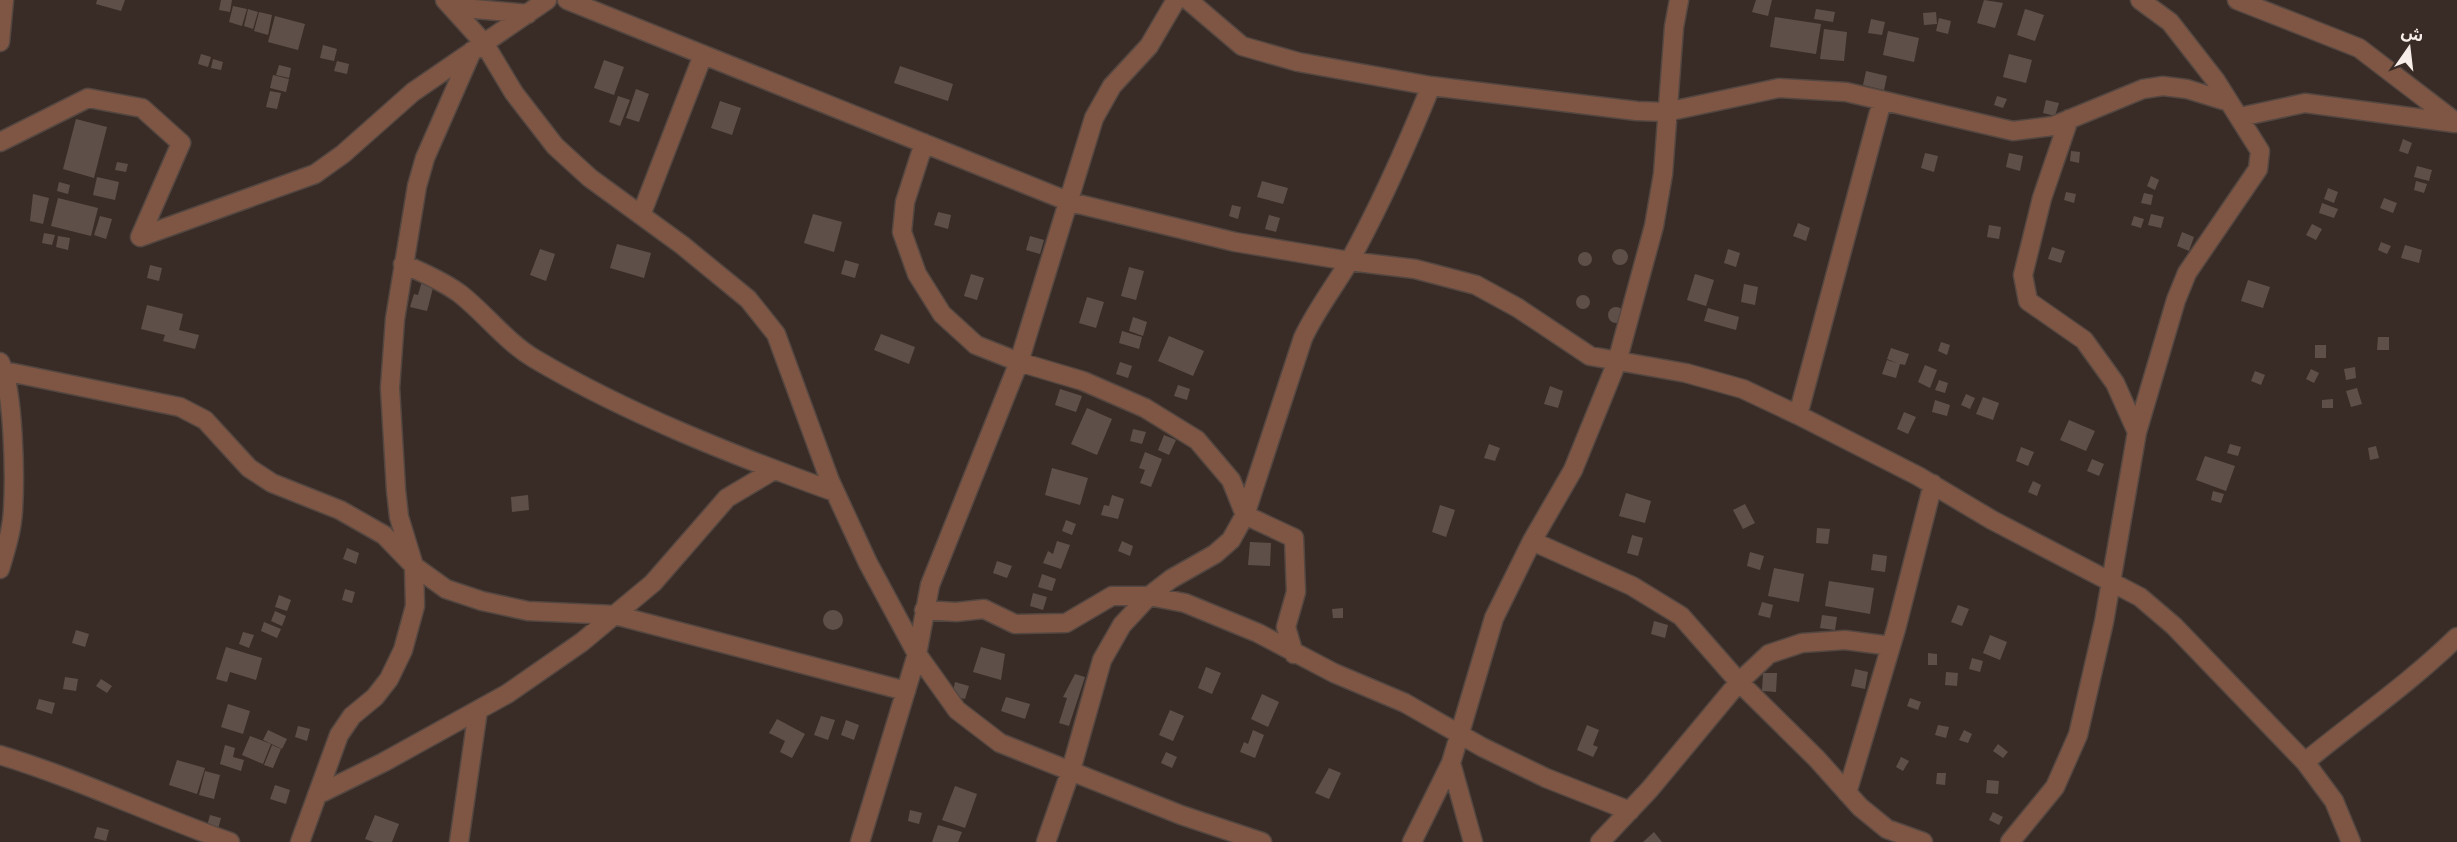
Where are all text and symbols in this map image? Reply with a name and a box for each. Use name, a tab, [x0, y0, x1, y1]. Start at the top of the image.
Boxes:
north arrow	[2379, 18, 2439, 78]
text: ش	[2399, 21, 2426, 48]

